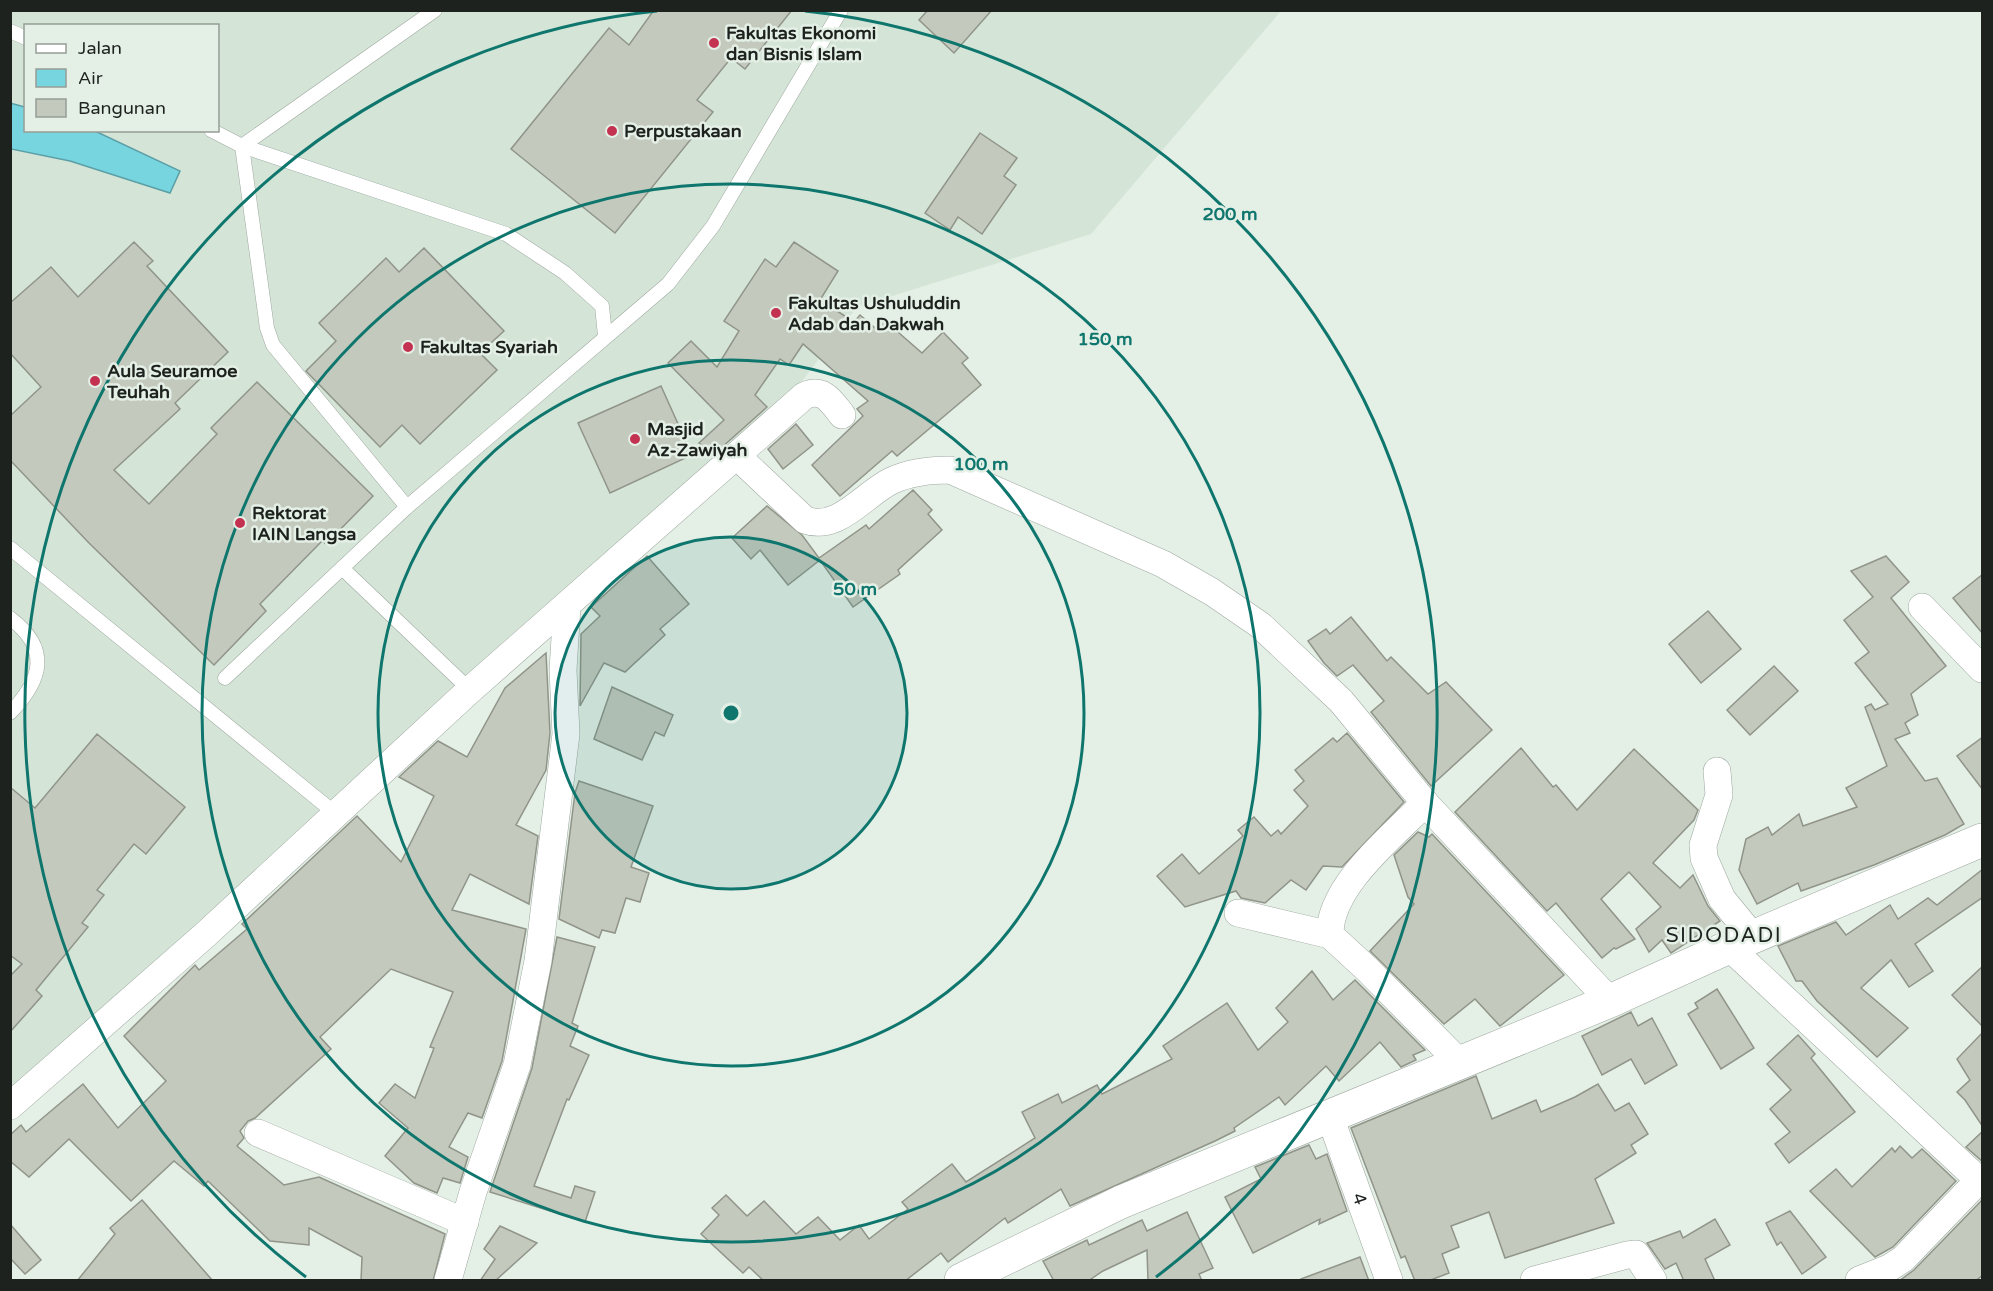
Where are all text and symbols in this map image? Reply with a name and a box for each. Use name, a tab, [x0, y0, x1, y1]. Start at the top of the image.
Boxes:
place label: Fakultas Ekonomi dan Bisnis Islam	[726, 22, 876, 65]
legend	[24, 24, 219, 132]
marker: Fakultas Ekonomi dan Bisnis Islam	[707, 36, 721, 50]
text: Jalan	[78, 37, 122, 59]
text: Air	[78, 67, 103, 89]
text: Bangunan	[78, 97, 166, 119]
place label: Perpustakaan	[624, 120, 742, 142]
marker: Perpustakaan	[605, 124, 619, 138]
text: 200 m	[1202, 203, 1258, 225]
place label: Fakultas Ushuluddin Adab dan Dakwah	[788, 292, 961, 335]
marker: Fakultas Ushuluddin Adab dan Dakwah	[769, 306, 783, 320]
text: 150 m	[1077, 328, 1133, 350]
place label: Fakultas Syariah	[420, 336, 558, 358]
marker: Fakultas Syariah	[401, 340, 415, 354]
place label: Aula Seuramoe Teuhah	[106, 360, 237, 403]
marker: Aula Seuramoe Teuhah	[88, 374, 102, 388]
place label: Masjid Az-Zawiyah	[647, 418, 748, 461]
marker: Masjid Az-Zawiyah	[628, 432, 642, 446]
text: 100 m	[953, 453, 1009, 475]
place label: Rektorat IAIN Langsa	[252, 502, 356, 545]
marker: Rektorat IAIN Langsa	[233, 516, 247, 530]
text: 50 m	[833, 578, 877, 600]
centre of rings	[721, 703, 741, 723]
district label: SIDODADI	[1666, 923, 1782, 948]
street label: 4	[1347, 1190, 1372, 1208]

